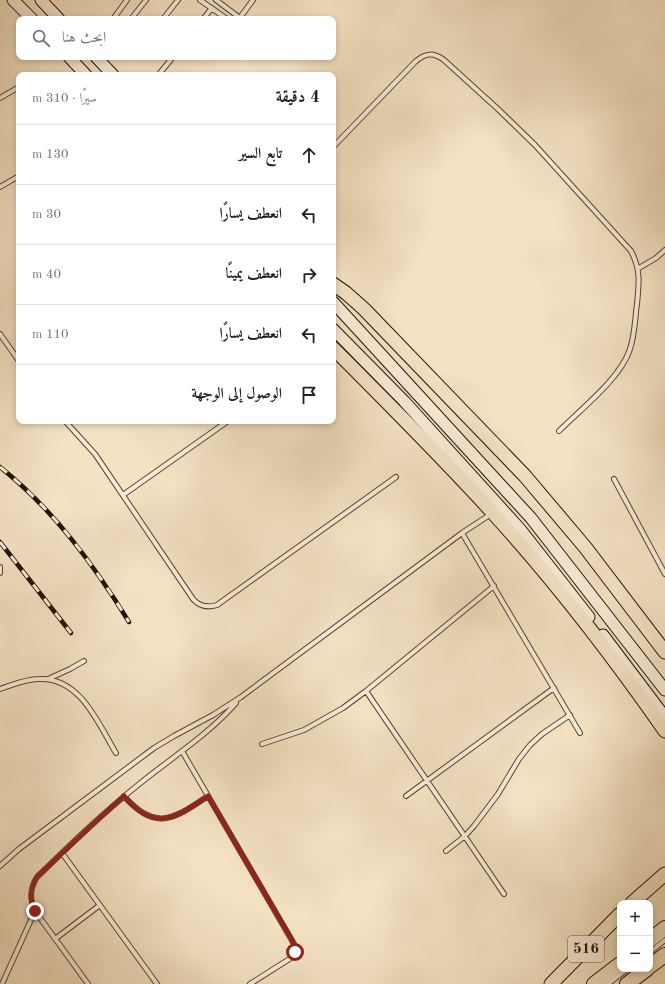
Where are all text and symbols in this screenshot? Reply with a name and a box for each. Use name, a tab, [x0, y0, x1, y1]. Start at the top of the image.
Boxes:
search box	[16, 16, 336, 60]
icon: search	[30, 27, 52, 49]
text: ابحث هنا	[62, 31, 106, 46]
text: 4 دقيقة	[276, 89, 320, 106]
text: سيرًا · 310 m	[32, 92, 97, 105]
icon: ahead	[298, 144, 320, 166]
text: تابع السير	[239, 147, 282, 162]
text: 130 m	[32, 148, 69, 161]
icon: left	[298, 204, 320, 226]
text: انعطف يسارًا	[220, 207, 282, 222]
text: 30 m	[32, 208, 61, 221]
icon: right	[298, 264, 320, 286]
text: انعطف يمينًا	[226, 267, 282, 282]
text: 40 m	[32, 268, 61, 281]
icon: left	[298, 324, 320, 346]
text: انعطف يسارًا	[220, 327, 282, 342]
text: 110 m	[32, 328, 69, 341]
icon: arrive	[298, 384, 320, 406]
text: الوصول إلى الوجهة	[191, 387, 282, 402]
map controls	[617, 900, 653, 972]
button: +	[617, 900, 653, 936]
route end	[26, 902, 44, 920]
road number: 516	[568, 936, 604, 962]
button: −	[617, 936, 653, 972]
route start	[286, 943, 304, 961]

